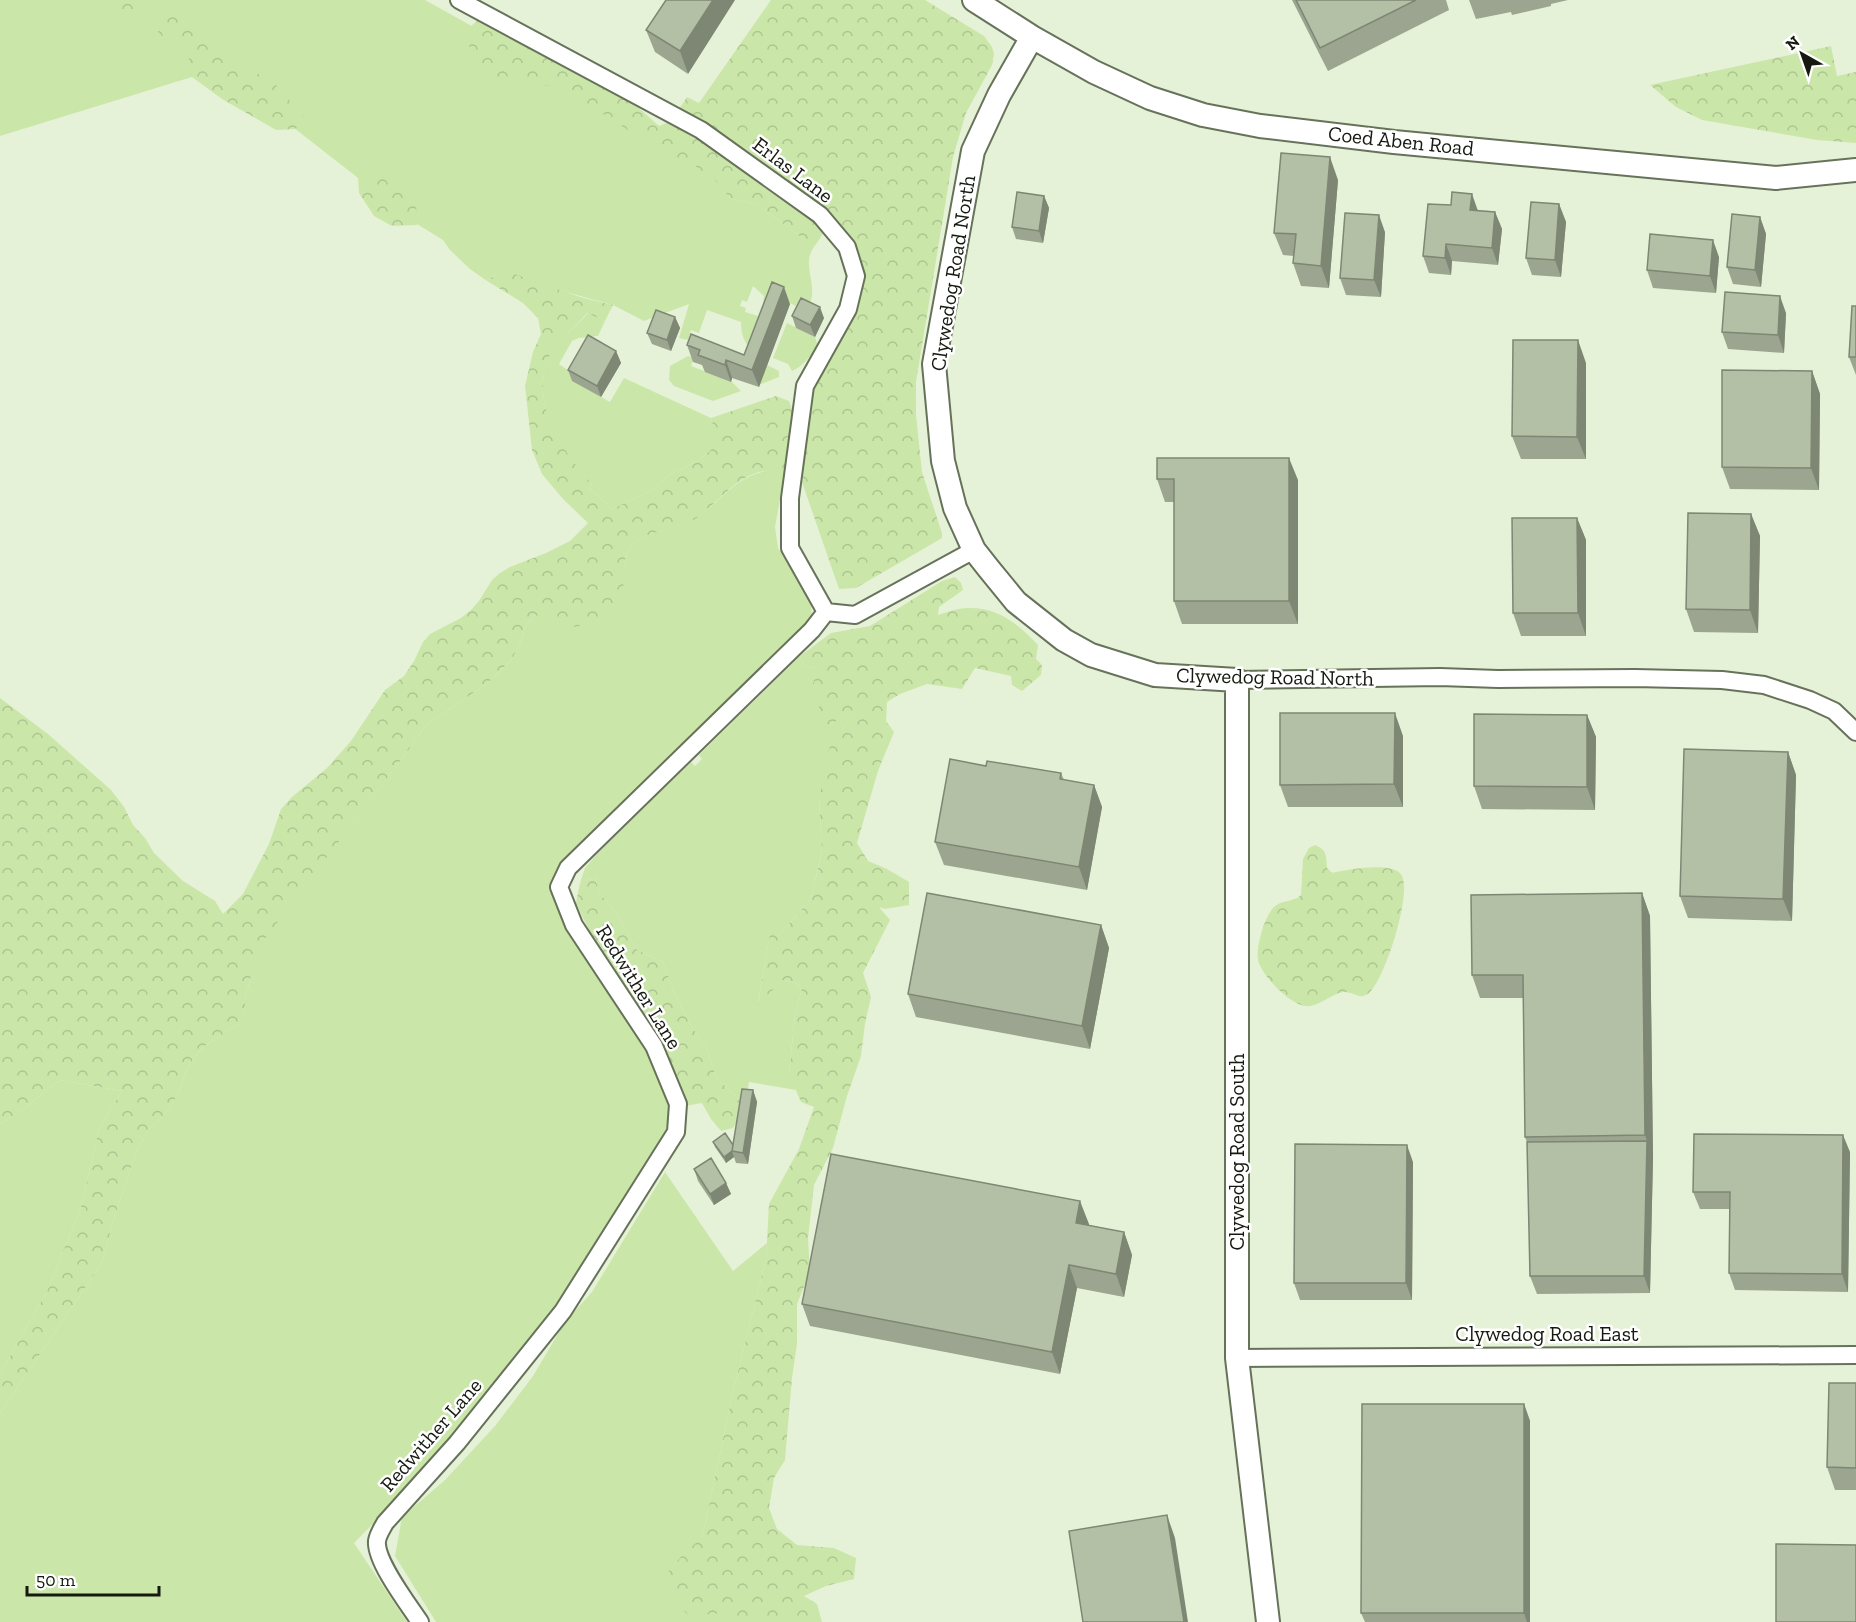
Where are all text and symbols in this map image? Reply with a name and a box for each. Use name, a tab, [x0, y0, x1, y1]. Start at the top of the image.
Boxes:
north arrow	[1772, 24, 1832, 84]
text: N	[1782, 32, 1803, 54]
street label: Coed Aben Road	[1327, 120, 1476, 161]
street label: Erlas Lane	[748, 131, 839, 208]
street label: Clywedog Road North	[925, 173, 980, 373]
street label: Clywedog Road North	[1176, 662, 1374, 691]
street label: Redwither Lane	[591, 920, 688, 1054]
street label: Clywedog Road South	[1224, 1053, 1249, 1251]
street label: Clywedog Road East	[1455, 1321, 1639, 1346]
street label: Redwither Lane	[375, 1373, 487, 1496]
scale bar	[27, 1559, 159, 1597]
text: 50 m	[36, 1569, 76, 1591]

